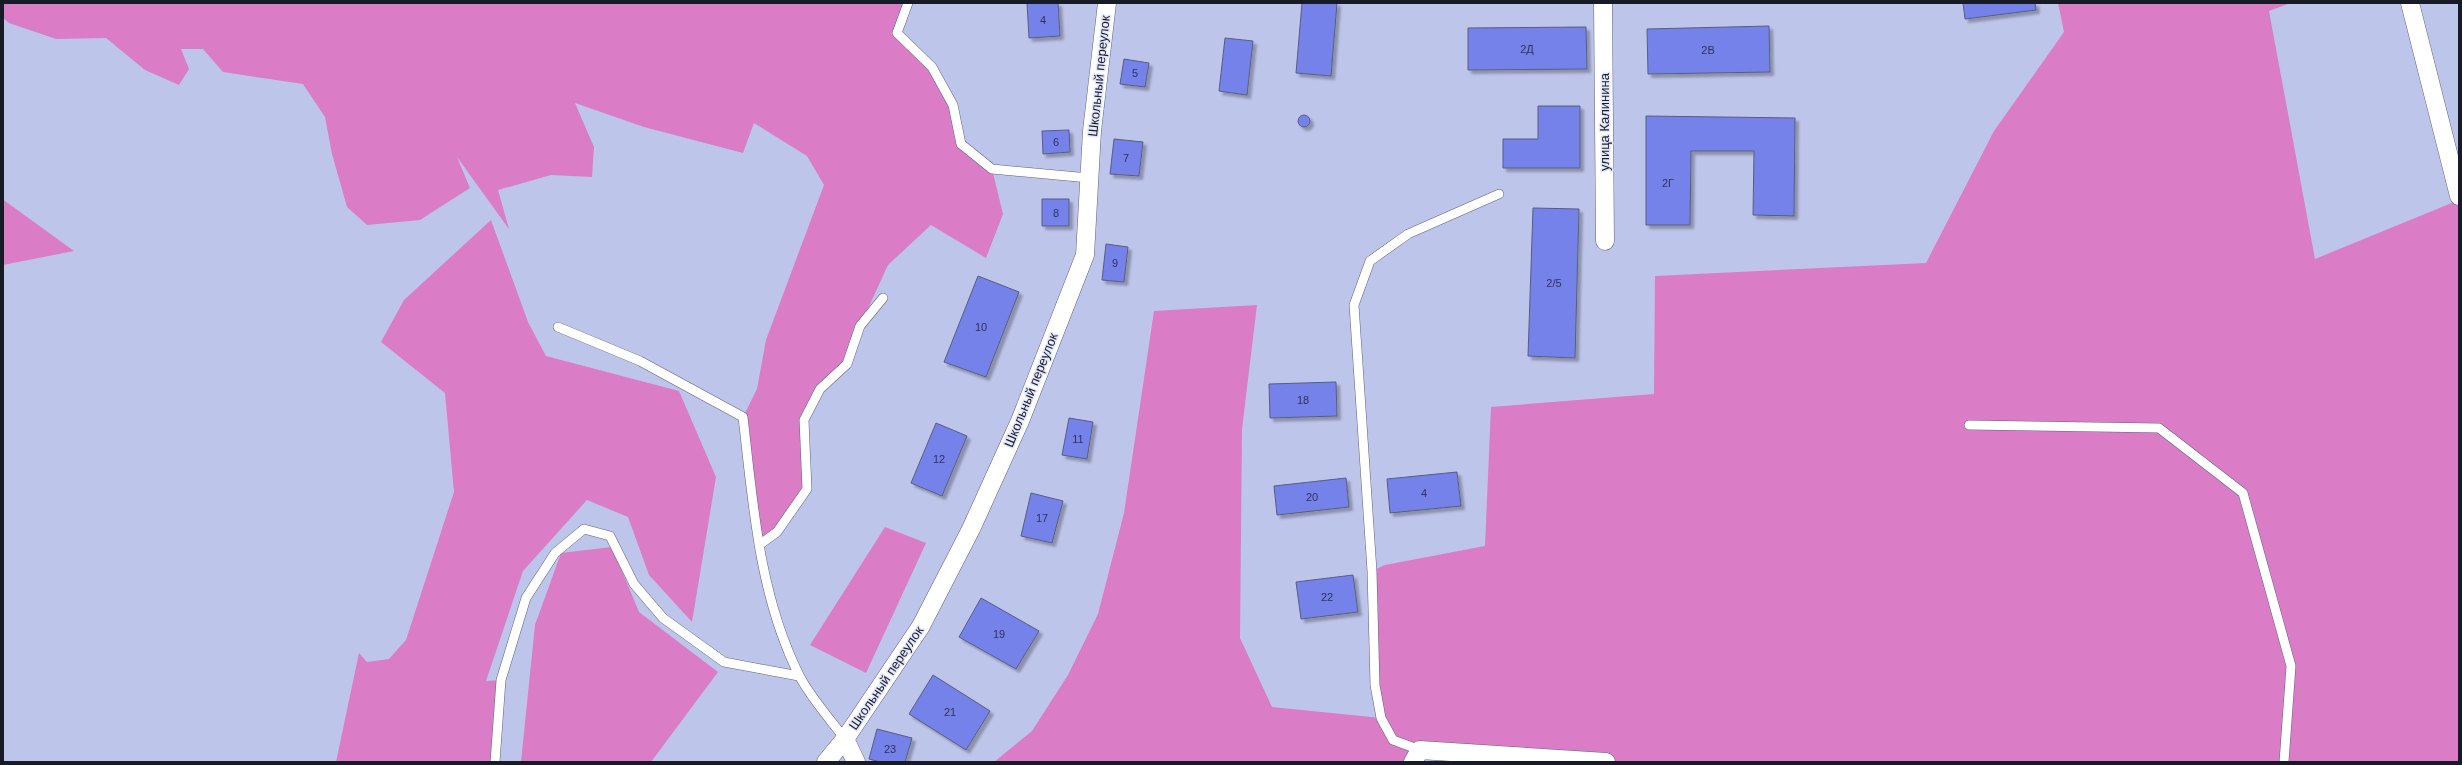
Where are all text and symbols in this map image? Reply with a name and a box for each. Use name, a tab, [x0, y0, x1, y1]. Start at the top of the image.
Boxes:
house number: 4	[1040, 14, 1046, 26]
street label: Школьный переулок	[1085, 14, 1113, 137]
house number: 2Д	[1520, 43, 1534, 55]
house number: 2В	[1701, 44, 1715, 56]
house number: 5	[1132, 67, 1138, 79]
street label: улица Калинина	[1597, 72, 1612, 171]
house number: 6	[1053, 136, 1059, 148]
house number: 7	[1123, 152, 1129, 164]
house number: 2Г	[1662, 177, 1674, 189]
house number: 8	[1053, 207, 1059, 219]
house number: 9	[1112, 257, 1118, 269]
house number: 2/5	[1546, 277, 1562, 289]
house number: 10	[975, 321, 987, 333]
street label: Школьный переулок	[1001, 330, 1061, 449]
house number: 18	[1297, 394, 1309, 406]
house number: 11	[1072, 433, 1084, 445]
house number: 12	[933, 453, 945, 465]
house number: 4	[1421, 487, 1427, 499]
house number: 20	[1306, 491, 1318, 503]
house number: 17	[1036, 512, 1048, 524]
house number: 22	[1321, 591, 1333, 603]
street label: Школьный переулок	[846, 623, 926, 733]
house number: 19	[993, 628, 1005, 640]
house number: 21	[944, 706, 956, 718]
house number: 23	[884, 743, 896, 755]

